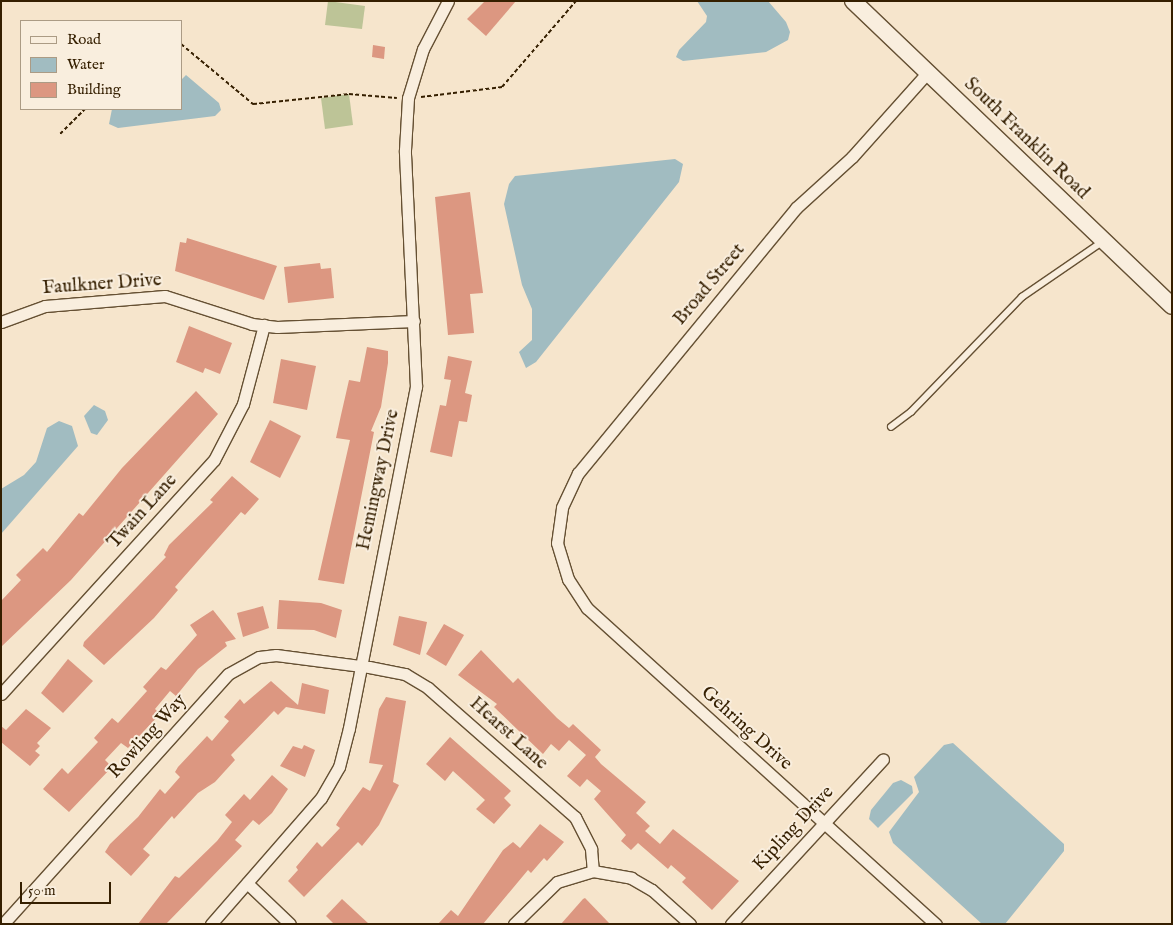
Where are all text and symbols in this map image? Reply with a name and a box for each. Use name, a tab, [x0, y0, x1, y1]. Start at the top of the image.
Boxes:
legend	[20, 20, 182, 110]
text: Road	[67, 30, 101, 49]
text: Water	[67, 55, 104, 74]
street label: South Franklin Road	[959, 73, 1093, 205]
text: Building	[67, 80, 121, 99]
street label: Broad Street	[669, 240, 751, 330]
street label: Faulkner Drive	[42, 269, 162, 301]
street label: Hemingway Drive	[353, 407, 405, 553]
street label: Twain Lane	[103, 470, 183, 554]
street label: Gehring Drive	[696, 682, 796, 776]
street label: Rowling Way	[104, 690, 192, 784]
street label: Hearst Lane	[464, 693, 552, 775]
street label: Kipling Drive	[749, 782, 839, 876]
scale bar	[22, 872, 114, 904]
text: 50 m	[28, 881, 56, 900]

